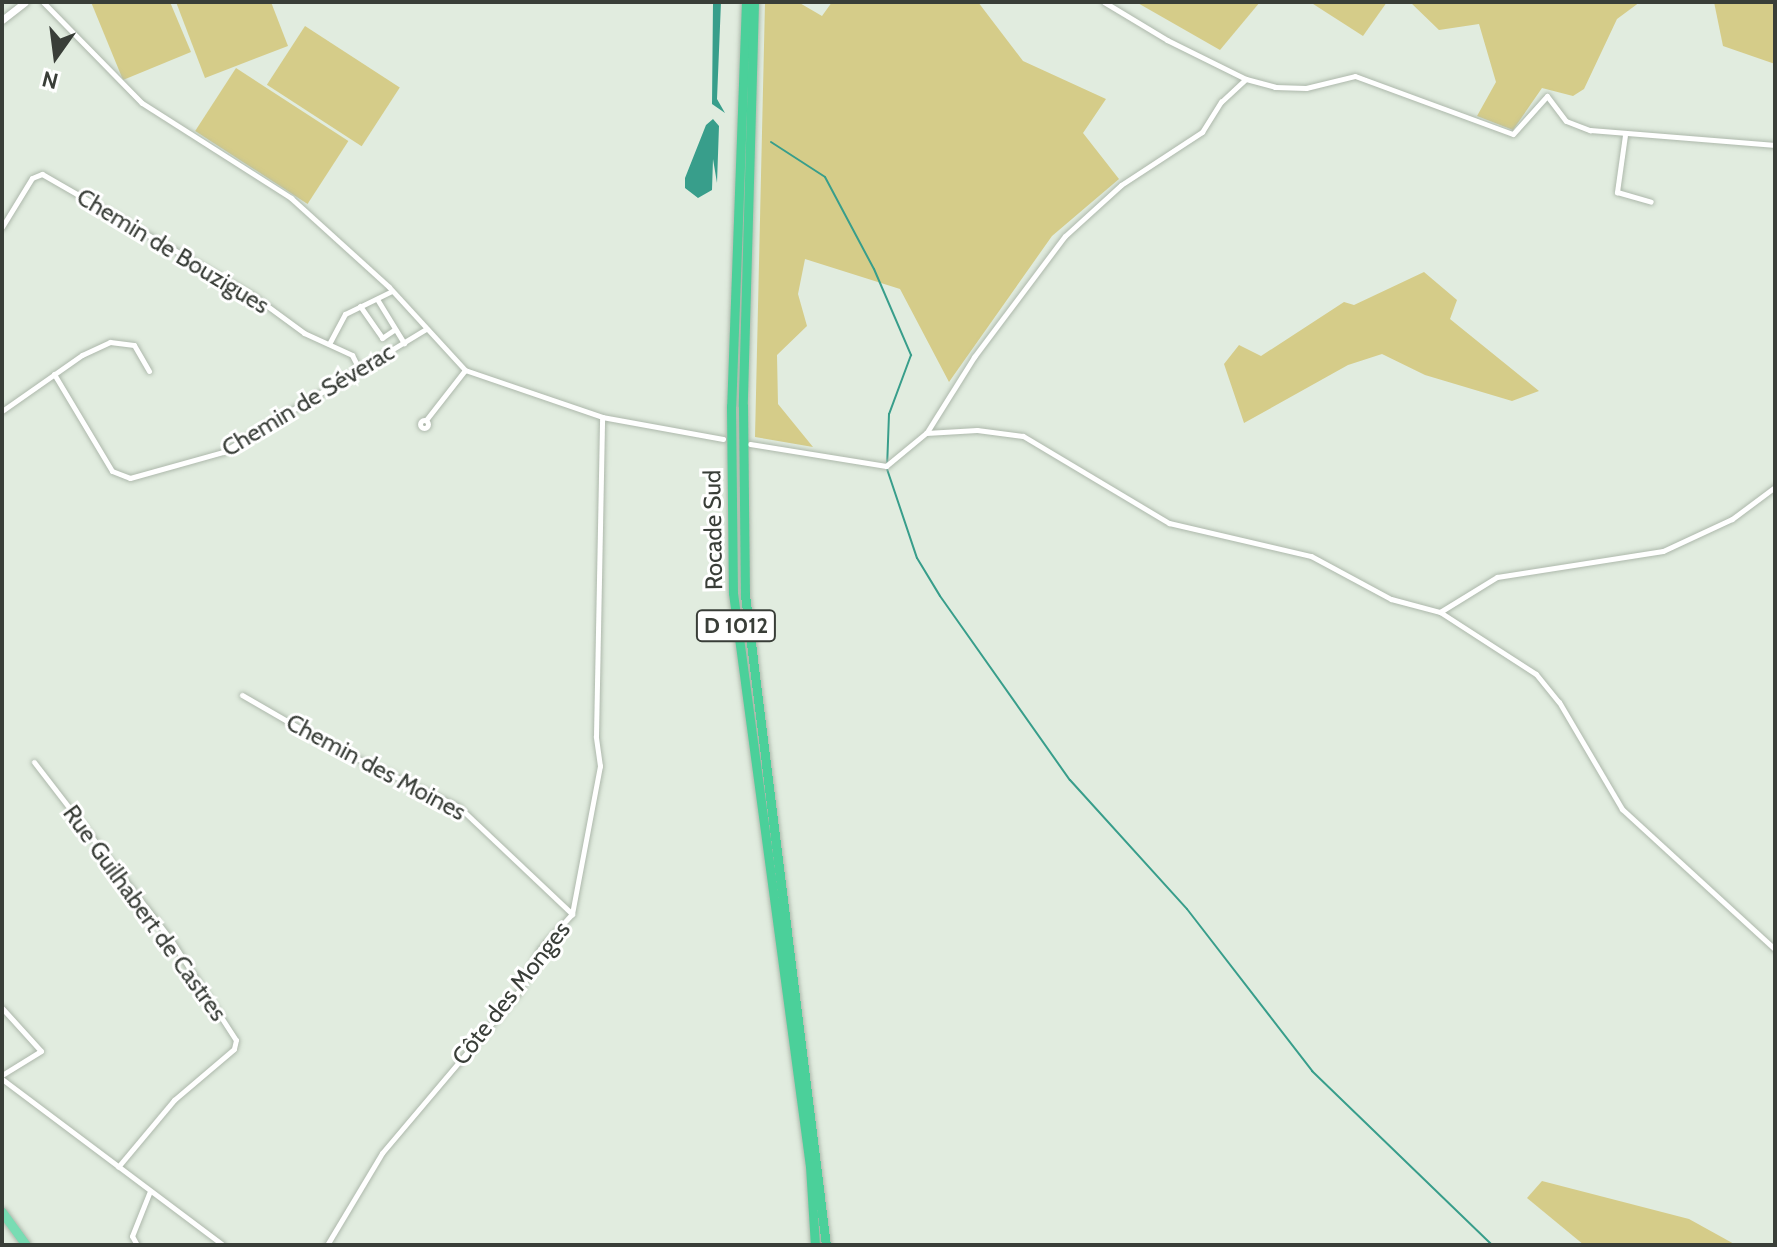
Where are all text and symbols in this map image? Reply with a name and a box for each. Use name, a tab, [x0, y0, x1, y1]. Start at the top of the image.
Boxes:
north arrow	[16, 16, 96, 96]
text: N	[39, 65, 61, 95]
street label: Chemin de Bouzigues	[72, 182, 274, 320]
street label: Chemin de Séverac	[217, 337, 399, 463]
street label: Rocade Sud	[698, 470, 728, 590]
road number: D 1012	[694, 608, 778, 644]
street label: Chemin des Moines	[281, 708, 471, 826]
street label: Rue Guilhabert de Castres	[57, 799, 233, 1027]
street label: Côte des Monges	[446, 916, 576, 1070]

